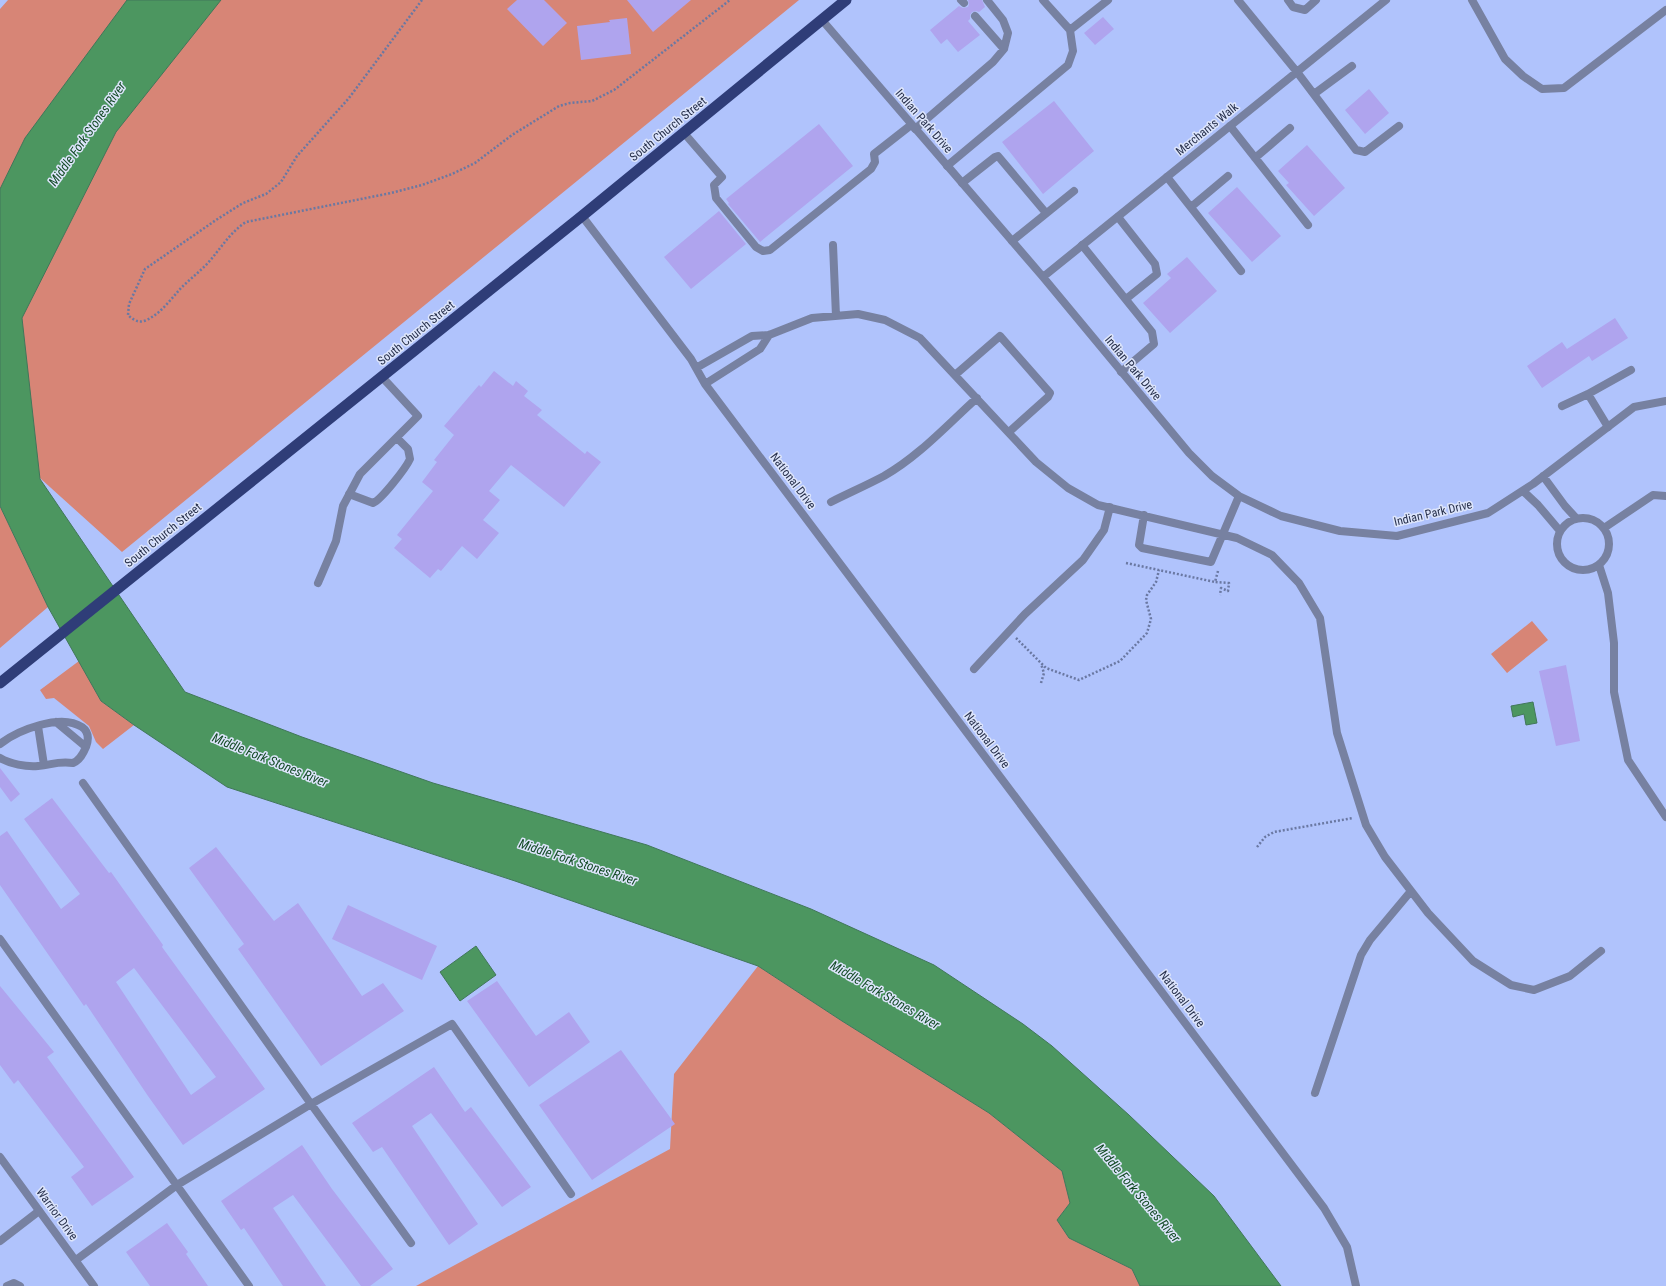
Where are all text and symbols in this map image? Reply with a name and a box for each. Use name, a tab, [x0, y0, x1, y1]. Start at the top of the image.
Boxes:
water label: Middle Fork Stones River	[45, 78, 129, 189]
street label: Indian Park Drive	[892, 86, 956, 156]
street label: South Church Street	[627, 94, 709, 164]
street label: Merchants Walk	[1173, 99, 1241, 158]
street label: South Church Street	[375, 298, 457, 368]
street label: Indian Park Drive	[1102, 333, 1164, 403]
street label: National Drive	[767, 450, 819, 512]
street label: Indian Park Drive	[1392, 497, 1474, 529]
street label: South Church Street	[122, 500, 204, 570]
street label: National Drive	[961, 709, 1013, 771]
water label: Middle Fork Stones River	[210, 730, 331, 790]
water label: Middle Fork Stones River	[517, 836, 640, 889]
water label: Middle Fork Stones River	[828, 958, 943, 1033]
street label: National Drive	[1156, 968, 1208, 1030]
water label: Middle Fork Stones River	[1093, 1141, 1184, 1246]
street label: Warrior Drive	[33, 1185, 81, 1243]

